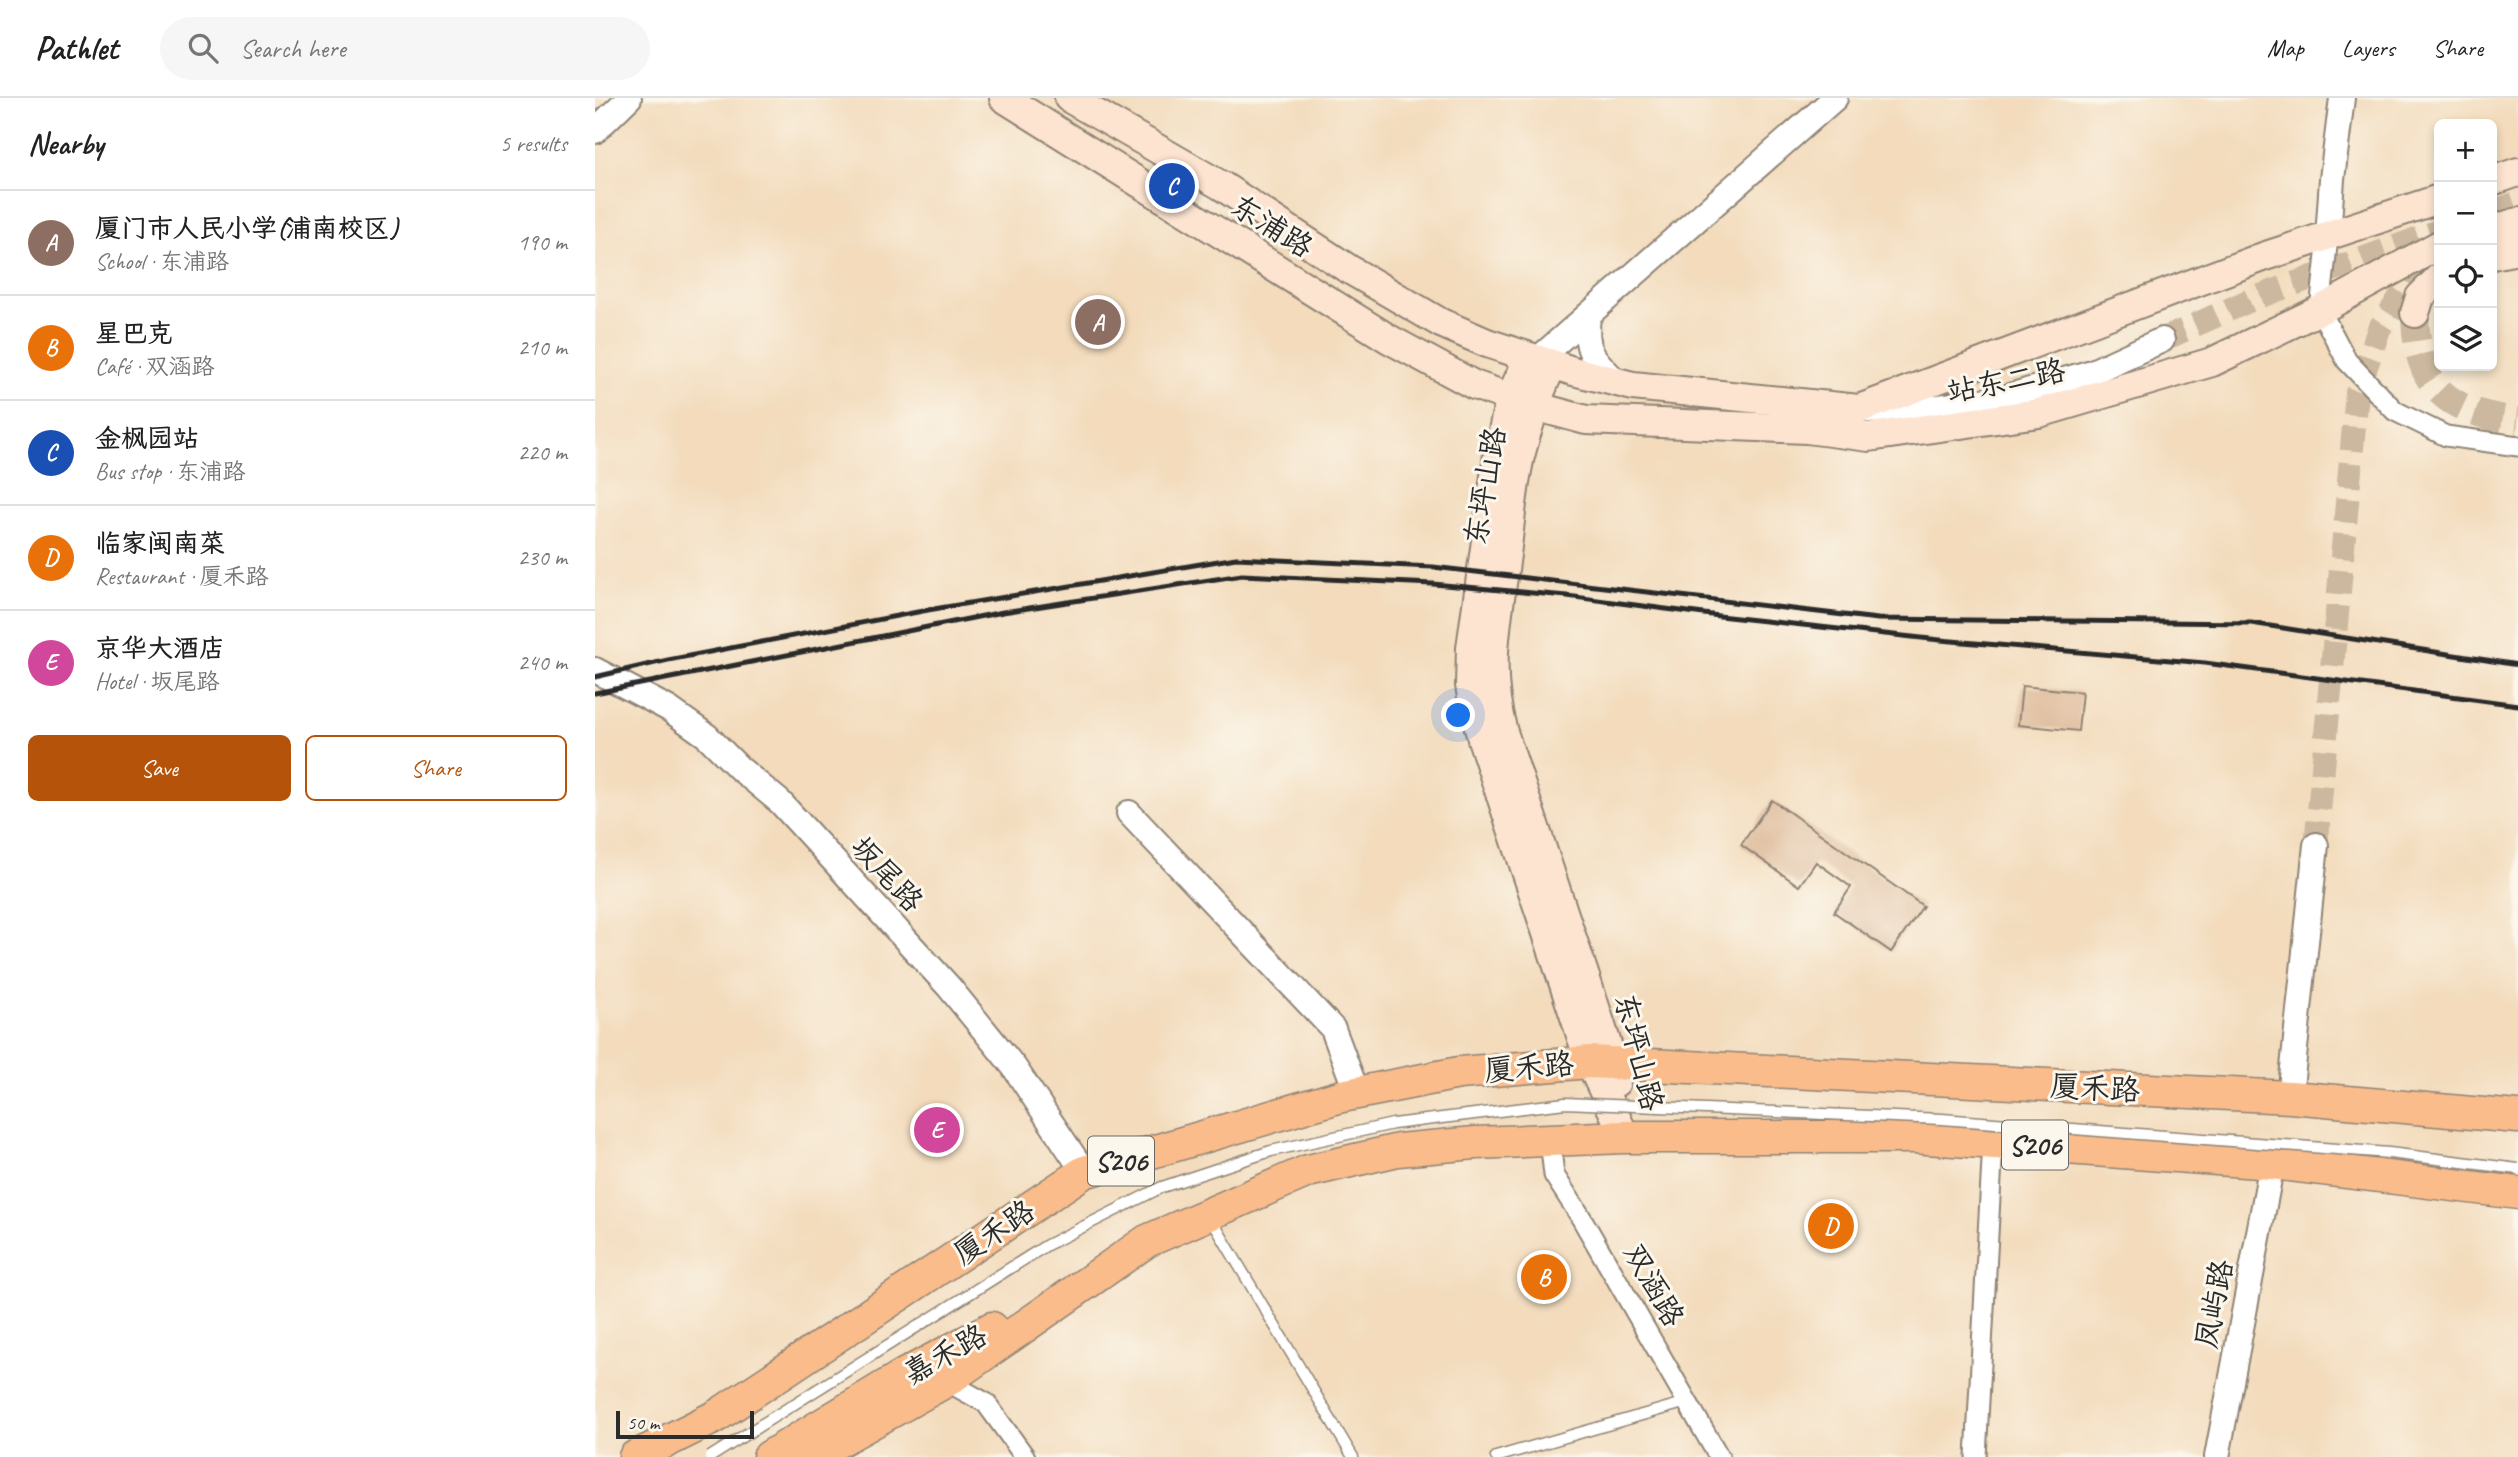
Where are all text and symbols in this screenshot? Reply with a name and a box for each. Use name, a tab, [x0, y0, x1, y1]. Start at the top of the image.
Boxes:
search box	[160, 17, 650, 80]
text: Pathlet	[35, 27, 118, 69]
icon: search	[184, 29, 222, 67]
text: Search here	[240, 32, 346, 65]
text: Map	[2267, 33, 2304, 63]
text: Layers	[2342, 33, 2395, 63]
text: Share	[2433, 33, 2483, 63]
map controls	[2434, 119, 2497, 371]
button: +	[2434, 119, 2497, 182]
text: Nearby	[28, 125, 104, 163]
text: 5 results	[500, 129, 567, 158]
pin: C	[1149, 160, 1195, 212]
button: −	[2434, 182, 2497, 245]
street label: 东浦路	[1224, 186, 1320, 266]
text: 厦门市人民小学(浦南校区)	[95, 212, 398, 245]
text: A	[45, 228, 57, 257]
text: 190 m	[518, 228, 567, 257]
button: locate	[2434, 245, 2497, 308]
text: School · 东浦路	[95, 247, 229, 276]
pin: A	[1075, 296, 1121, 348]
button: layers	[2434, 308, 2497, 371]
text: 星巴克	[95, 317, 173, 350]
text: B	[45, 333, 57, 362]
text: 210 m	[518, 333, 567, 362]
street label: 站东二路	[1943, 351, 2069, 411]
text: Café · 双涵路	[95, 352, 215, 381]
text: 金枫园站	[95, 422, 199, 455]
street label: 东坪山路	[1456, 424, 1514, 548]
text: C	[46, 438, 56, 467]
text: 220 m	[518, 438, 567, 467]
text: Bus stop · 东浦路	[95, 457, 246, 486]
text: 临家闽南菜	[95, 527, 225, 560]
text: D	[44, 543, 58, 572]
text: 230 m	[518, 543, 567, 572]
text: Restaurant · 厦禾路	[95, 562, 269, 591]
text: 京华大酒店	[95, 632, 225, 665]
text: E	[45, 648, 57, 677]
text: 240 m	[518, 648, 567, 677]
text: Hotel · 坂尾路	[95, 667, 219, 696]
your location	[1441, 698, 1475, 732]
button: Save	[28, 735, 291, 801]
button: Share	[305, 735, 567, 801]
street label: 坂尾路	[842, 828, 932, 920]
street label: 东坪山路	[1606, 989, 1672, 1115]
street label: 厦禾路	[1483, 1044, 1575, 1090]
street label: 厦禾路	[2049, 1067, 2141, 1109]
pin: E	[914, 1104, 960, 1156]
road number: S206	[2002, 1121, 2068, 1170]
road number: S206	[1088, 1136, 1154, 1186]
street label: 厦禾路	[946, 1191, 1042, 1273]
pin: D	[1808, 1200, 1854, 1252]
street label: 双涵路	[1615, 1237, 1693, 1333]
pin: B	[1521, 1251, 1567, 1303]
street label: 凤屿路	[2187, 1256, 2241, 1352]
street label: 嘉禾路	[896, 1316, 994, 1392]
scale bar	[616, 1408, 754, 1440]
text: 50 m	[627, 1411, 659, 1435]

